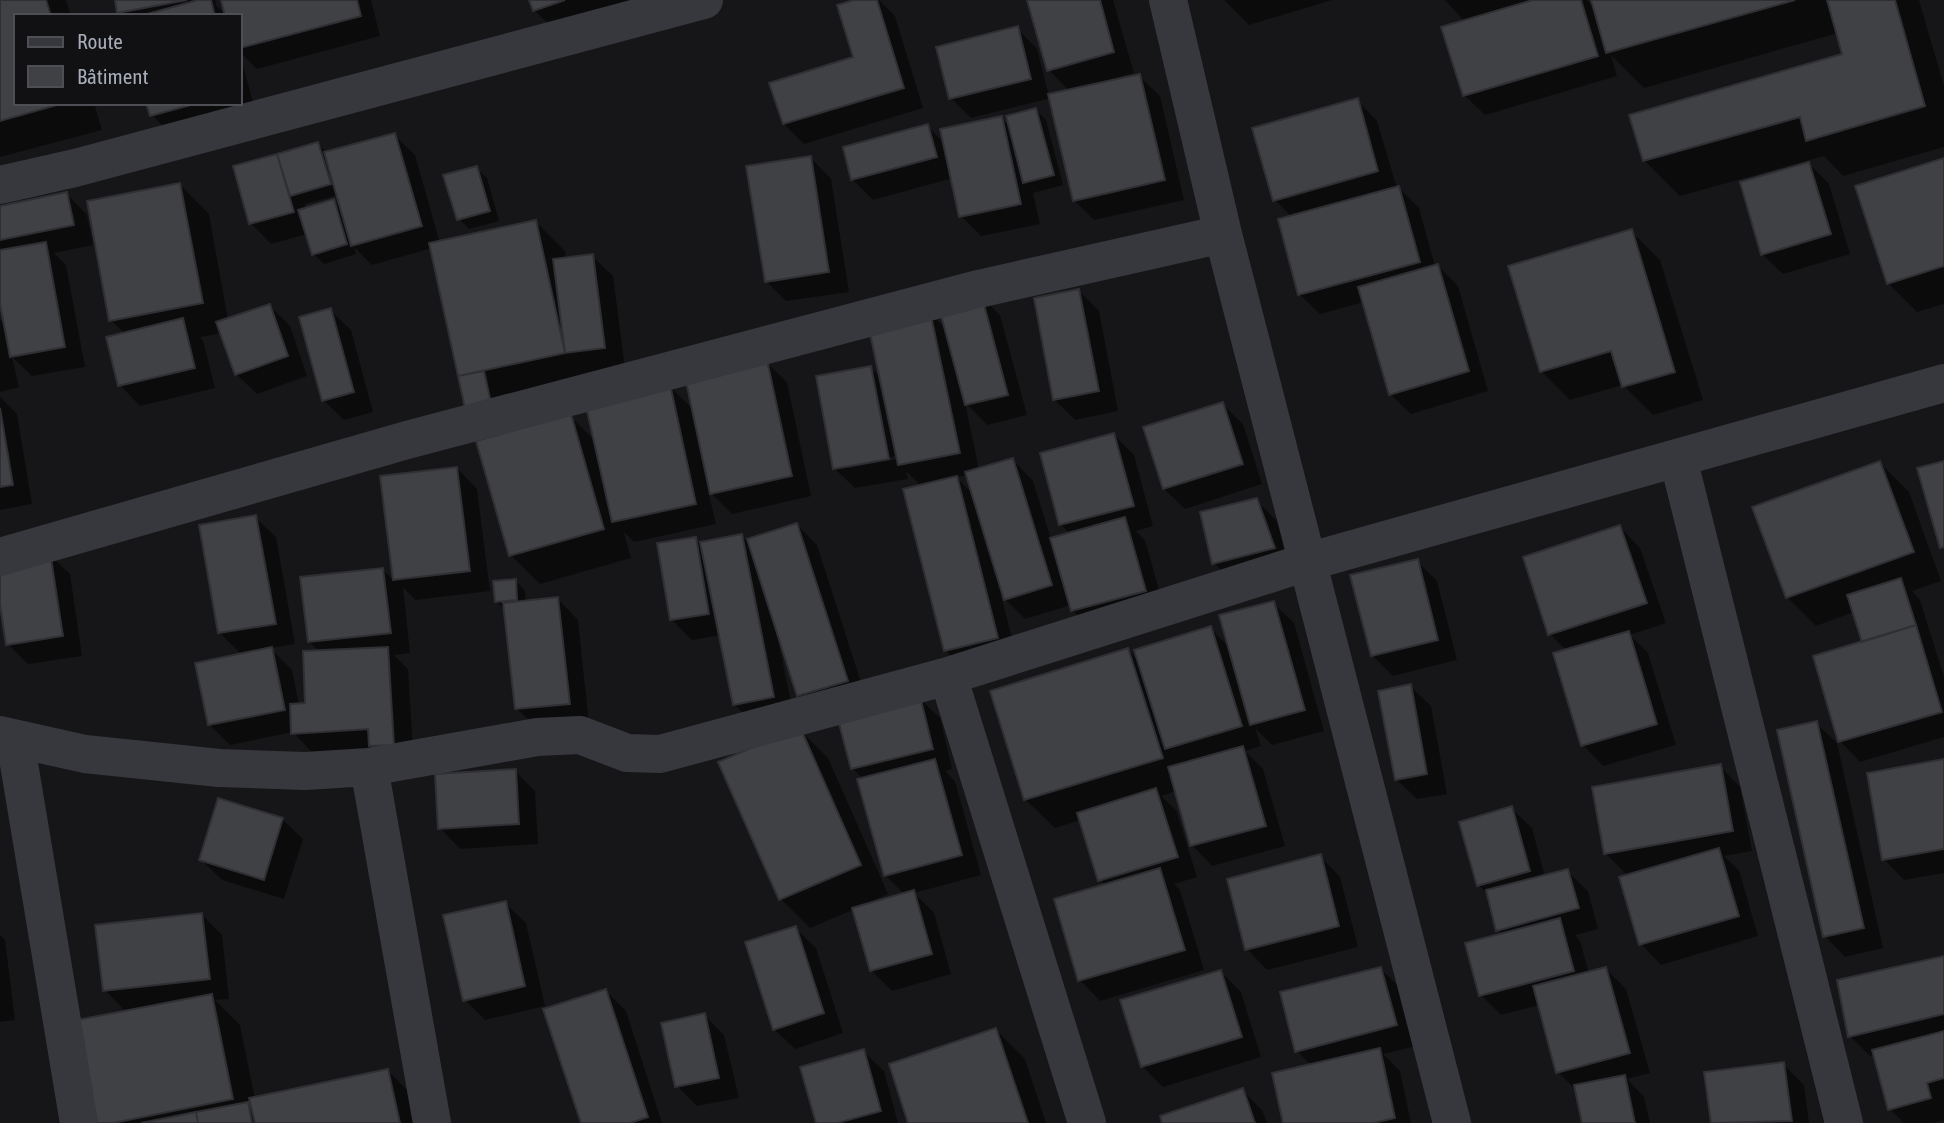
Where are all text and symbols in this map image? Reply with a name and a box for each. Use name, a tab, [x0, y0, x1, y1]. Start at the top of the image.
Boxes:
legend	[14, 14, 242, 105]
text: Route	[77, 29, 123, 53]
text: Bâtiment	[77, 64, 148, 88]

